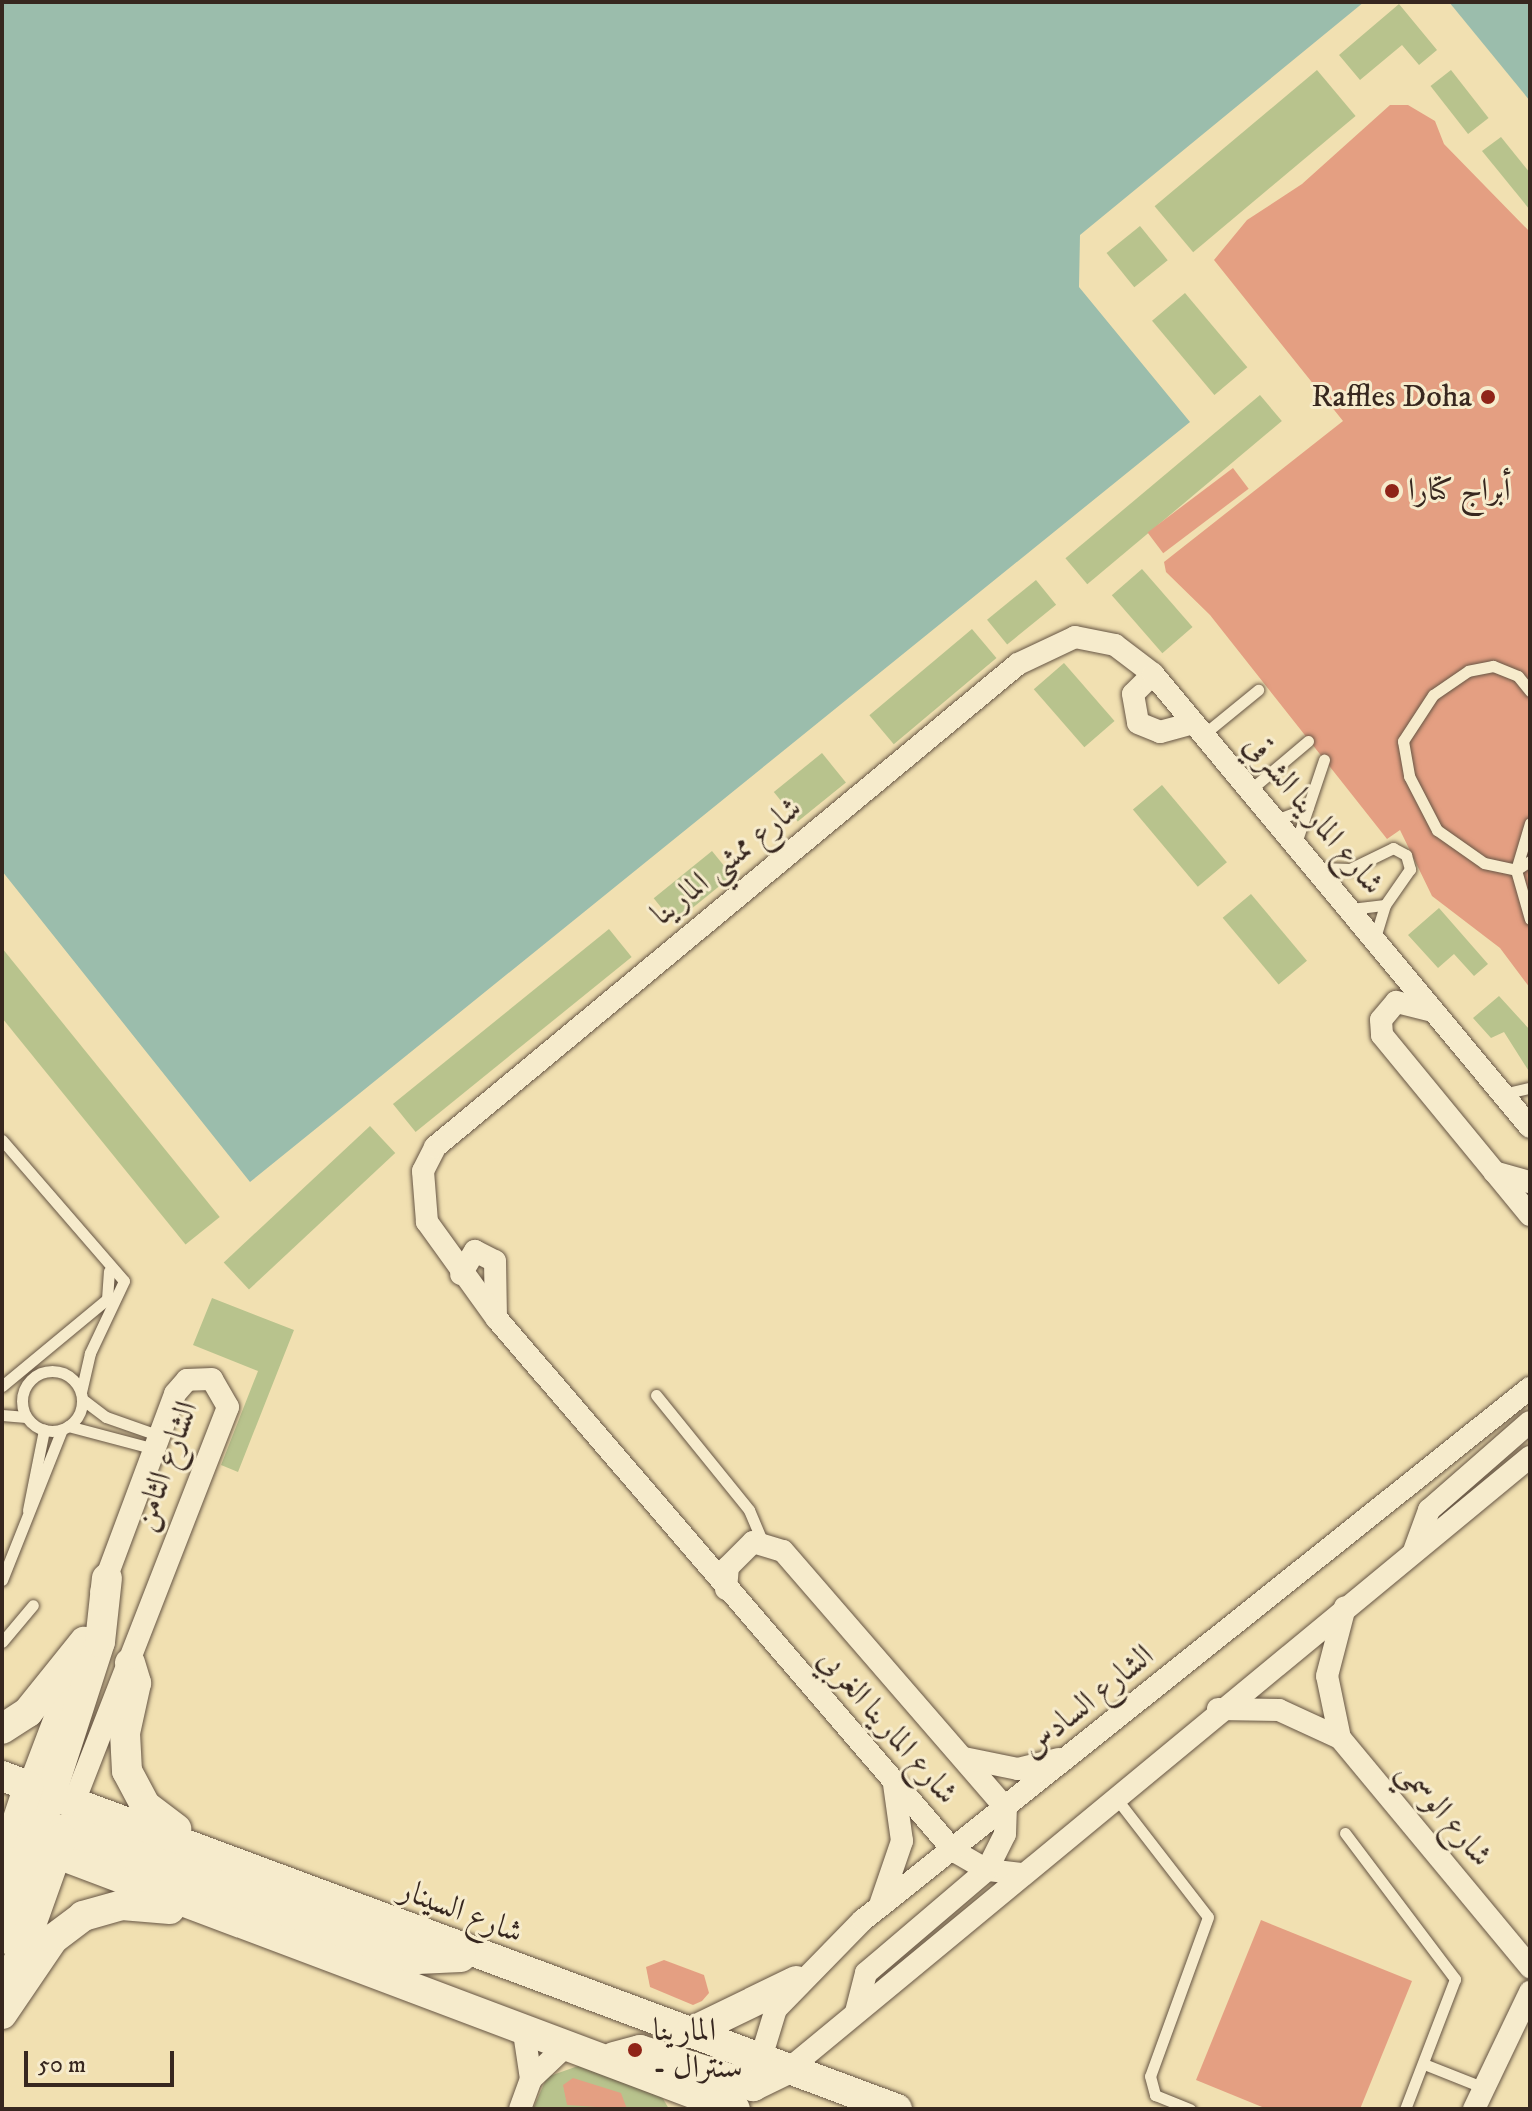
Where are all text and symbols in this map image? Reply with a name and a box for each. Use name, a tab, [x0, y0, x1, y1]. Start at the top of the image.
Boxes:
place label: Raffles Doha	[1311, 378, 1472, 416]
marker: Raffles Doha	[1479, 388, 1497, 406]
place label: أبراج كتارا	[1408, 472, 1511, 510]
marker: أبراج كتارا	[1383, 482, 1401, 500]
street label: شارع المارينا الشرقي	[1235, 727, 1391, 903]
street label: شارع ممشي المارينا	[644, 790, 810, 934]
street label: الشارع الثامن	[125, 1396, 207, 1536]
street label: الشارع السادس	[1014, 1637, 1162, 1767]
street label: شارع المارينا الغربي	[809, 1641, 965, 1813]
street label: شارع الوسمي	[1388, 1753, 1500, 1875]
street label: شارع السينار	[394, 1871, 528, 1953]
place label: المارينا - سنترال	[653, 2013, 743, 2088]
scale bar	[28, 2035, 178, 2085]
marker: المارينا - سنترال	[624, 2039, 646, 2061]
text: 50 m	[38, 2050, 86, 2080]

